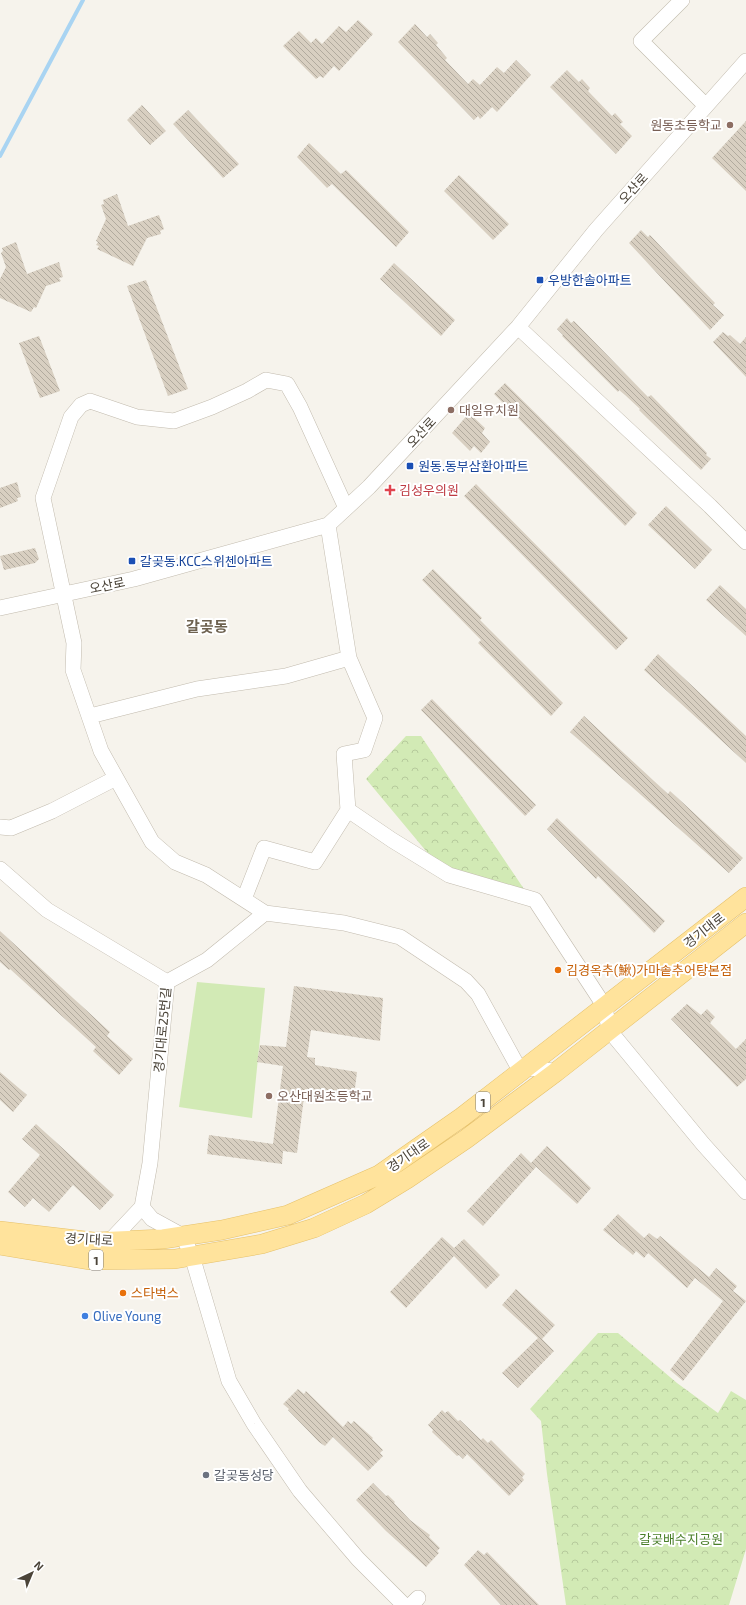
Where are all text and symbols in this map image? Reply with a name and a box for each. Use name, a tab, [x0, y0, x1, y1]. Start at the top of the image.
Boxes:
place label: 원동초등학교	[650, 117, 722, 133]
marker: 원동초등학교	[725, 120, 735, 130]
street label: 오산로	[615, 169, 651, 207]
place label: 우방한솔아파트	[548, 272, 632, 288]
marker: 우방한솔아파트	[535, 275, 545, 285]
place label: 대일유치원	[459, 402, 519, 418]
marker: 대일유치원	[446, 405, 456, 415]
street label: 오산로	[403, 413, 439, 451]
place label: 원동.동부삼환아파트	[418, 458, 529, 474]
marker: 원동.동부삼환아파트	[405, 461, 415, 471]
place label: 김성우의원	[399, 482, 459, 498]
marker: 김성우의원	[384, 484, 396, 496]
place label: 갈곶동.KCC스위첸아파트	[140, 553, 273, 569]
marker: 갈곶동.KCC스위첸아파트	[127, 556, 137, 566]
street label: 오산로	[88, 573, 126, 597]
district label: 갈곶동	[186, 617, 228, 635]
street label: 경기대로	[680, 909, 728, 951]
place label: 김경옥추(鰍)가마솥추어탕본점	[566, 962, 732, 978]
marker: 김경옥추(鰍)가마솥추어탕본점	[553, 965, 563, 975]
street label: 경기대로25번길	[150, 986, 174, 1074]
place label: 오산대원초등학교	[277, 1088, 373, 1104]
marker: 오산대원초등학교	[264, 1091, 274, 1101]
road number: 1	[476, 1092, 490, 1112]
street label: 경기대로	[384, 1135, 432, 1175]
street label: 경기대로	[65, 1230, 113, 1248]
road number: 1	[89, 1250, 103, 1270]
place label: 스타벅스	[131, 1285, 179, 1301]
marker: 스타벅스	[118, 1288, 128, 1298]
place label: Olive Young	[93, 1308, 161, 1324]
marker: Olive Young	[80, 1311, 90, 1321]
place label: 갈곶동성당	[214, 1467, 274, 1483]
marker: 갈곶동성당	[201, 1470, 211, 1480]
park label: 갈곶배수지공원	[639, 1531, 723, 1547]
north arrow	[12, 1553, 52, 1593]
text: N	[32, 1558, 47, 1573]

